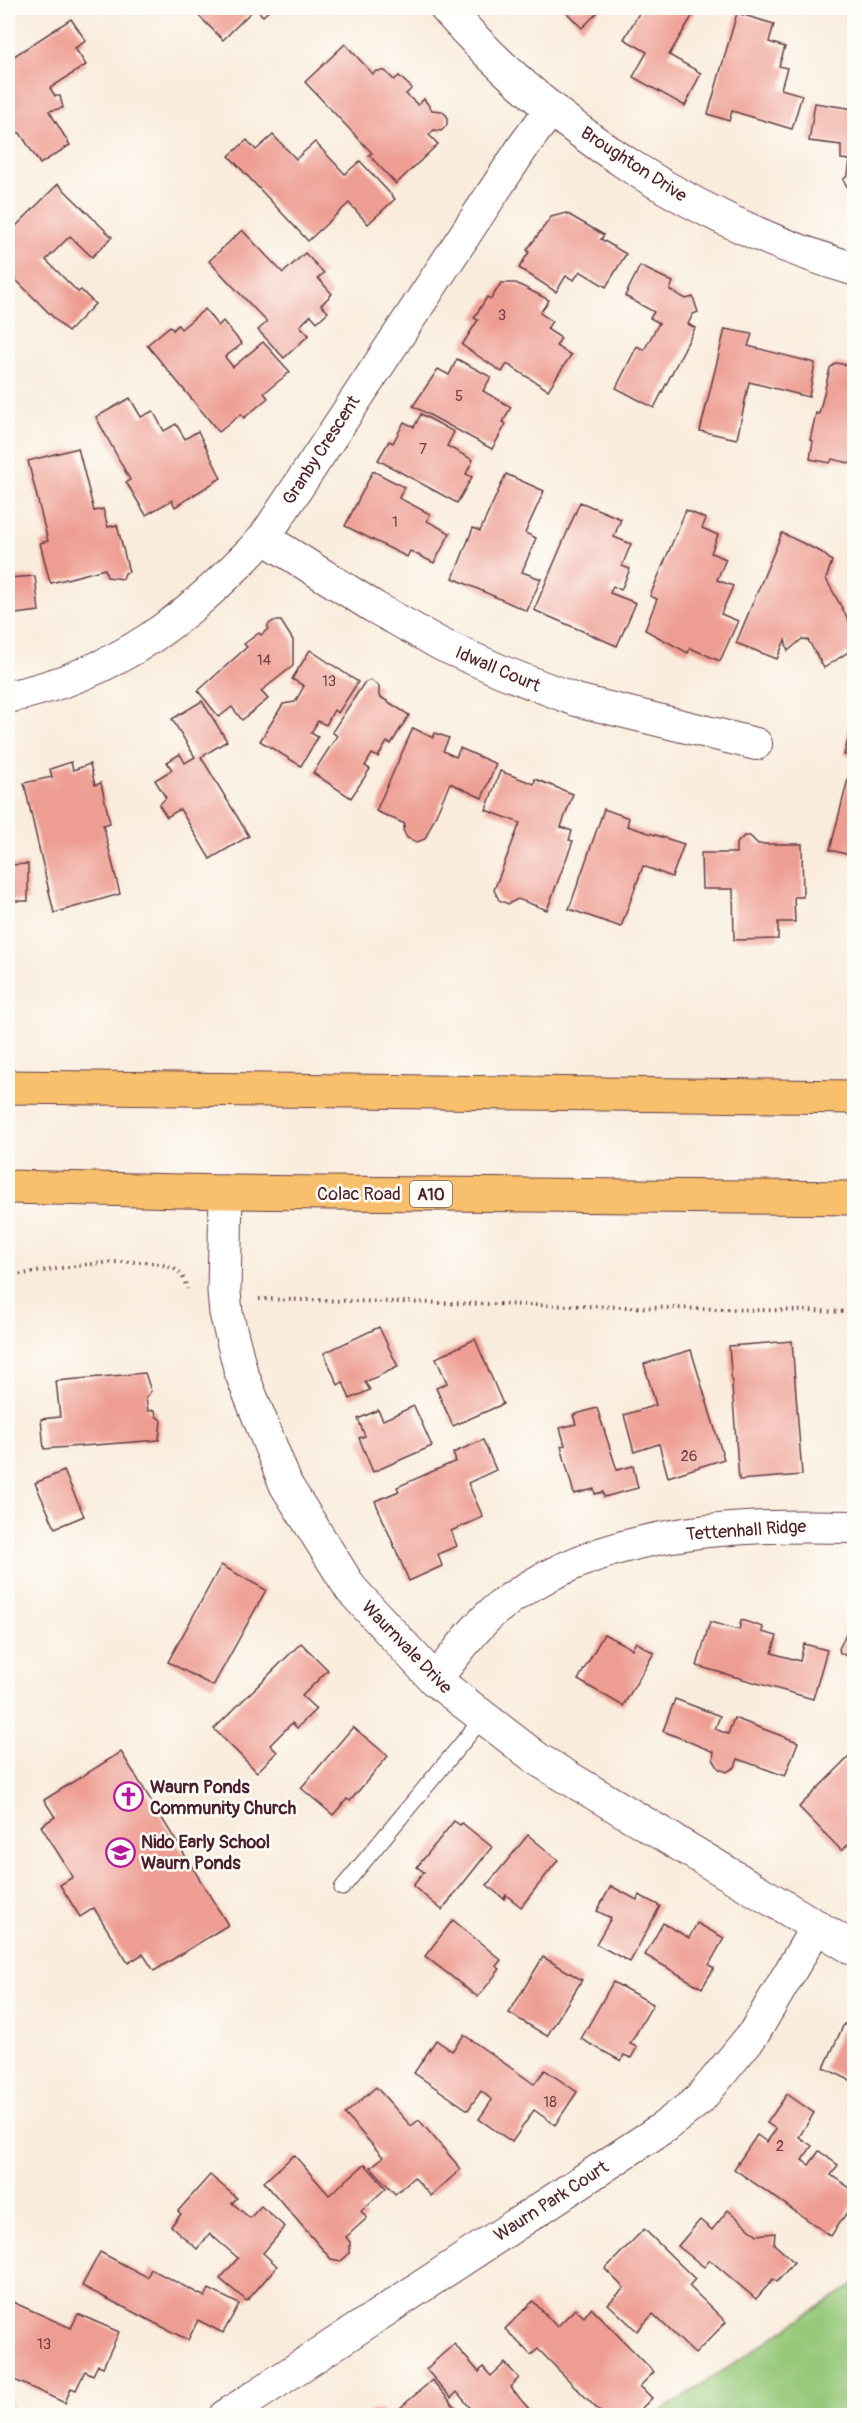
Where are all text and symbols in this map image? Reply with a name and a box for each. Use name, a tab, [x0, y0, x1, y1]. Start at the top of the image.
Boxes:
street label: Broughton Drive	[576, 122, 691, 207]
house number: 3	[498, 306, 506, 325]
house number: 5	[455, 387, 463, 406]
street label: Granby Crescent	[278, 391, 366, 509]
house number: 7	[419, 440, 427, 459]
house number: 1	[392, 513, 398, 532]
street label: Idwall Court	[452, 641, 545, 698]
house number: 14	[257, 651, 272, 670]
house number: 13	[322, 672, 336, 691]
road number: A10	[410, 1181, 452, 1207]
street label: Colac Road	[317, 1183, 401, 1206]
house number: 26	[680, 1447, 698, 1466]
street label: Tettenhall Ridge	[685, 1515, 807, 1546]
street label: Waurnvale Drive	[356, 1596, 457, 1699]
place label: Waurn Ponds Community Church	[150, 1776, 297, 1820]
church icon: Waurn Ponds Community Church	[113, 1781, 145, 1813]
place label: Nido Early School Waurn Ponds	[141, 1831, 270, 1875]
school or university icon: Nido Early School Waurn Ponds	[104, 1836, 136, 1868]
house number: 18	[543, 2093, 557, 2112]
house number: 2	[776, 2137, 784, 2156]
street label: Waurn Park Court	[490, 2155, 613, 2247]
house number: 13	[37, 2335, 51, 2354]

